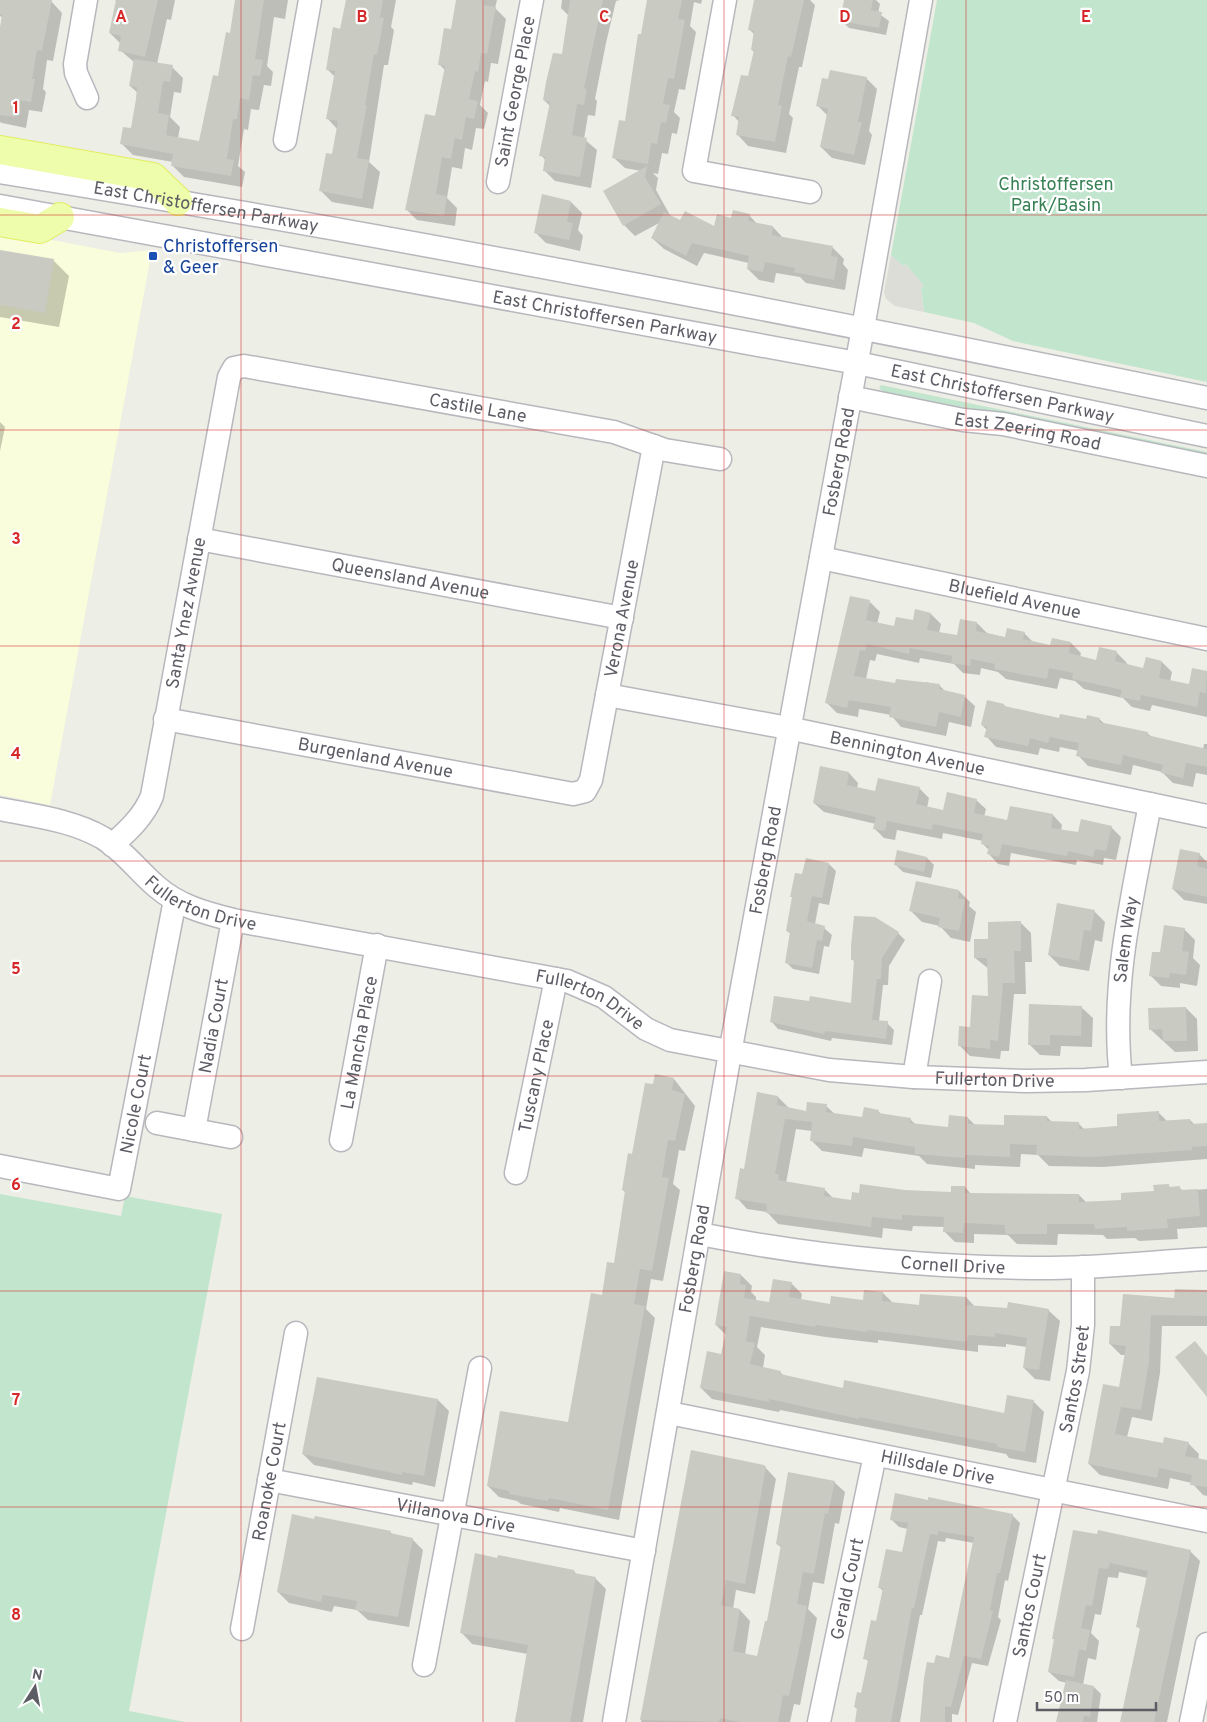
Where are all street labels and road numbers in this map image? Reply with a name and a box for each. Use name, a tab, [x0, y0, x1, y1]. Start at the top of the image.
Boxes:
street label: Saint George Place	[491, 14, 542, 169]
street label: East Christoffersen Parkway	[92, 177, 320, 239]
street label: East Christoffersen Parkway	[491, 286, 719, 350]
street label: East Christoffersen Parkway	[888, 360, 1116, 429]
street label: Castile Lane	[427, 389, 528, 429]
street label: Fosberg Road	[819, 406, 861, 518]
street label: East Zeering Road	[952, 408, 1103, 457]
street label: Santa Ynez Avenue	[162, 536, 212, 691]
street label: Queensland Avenue	[329, 554, 491, 606]
street label: Verona Avenue	[601, 558, 645, 680]
street label: Bluefield Avenue	[946, 575, 1083, 625]
street label: Bennington Avenue	[827, 727, 987, 782]
street label: Burgenland Avenue	[296, 734, 455, 785]
street label: Fosberg Road	[746, 804, 788, 917]
street label: Fullerton Drive	[139, 871, 258, 937]
street label: Salem Way	[1110, 894, 1145, 984]
street label: Fullerton Drive	[533, 965, 648, 1036]
street label: La Mancha Place	[337, 974, 384, 1112]
street label: Nadia Court	[195, 977, 235, 1076]
street label: Tuscany Place	[515, 1018, 560, 1135]
street label: Nicole Court	[116, 1052, 158, 1156]
street label: Fullerton Drive	[934, 1068, 1055, 1094]
street label: Fosberg Road	[675, 1203, 716, 1315]
street label: Cornell Drive	[899, 1252, 1006, 1281]
street label: Santos Street	[1055, 1324, 1096, 1435]
street label: Roanoke Court	[248, 1420, 293, 1543]
street label: Hillsdale Drive	[878, 1446, 996, 1491]
street label: Villanova Drive	[394, 1494, 517, 1539]
street label: Gerald Court	[826, 1536, 870, 1642]
street label: Santos Court	[1009, 1552, 1053, 1660]

